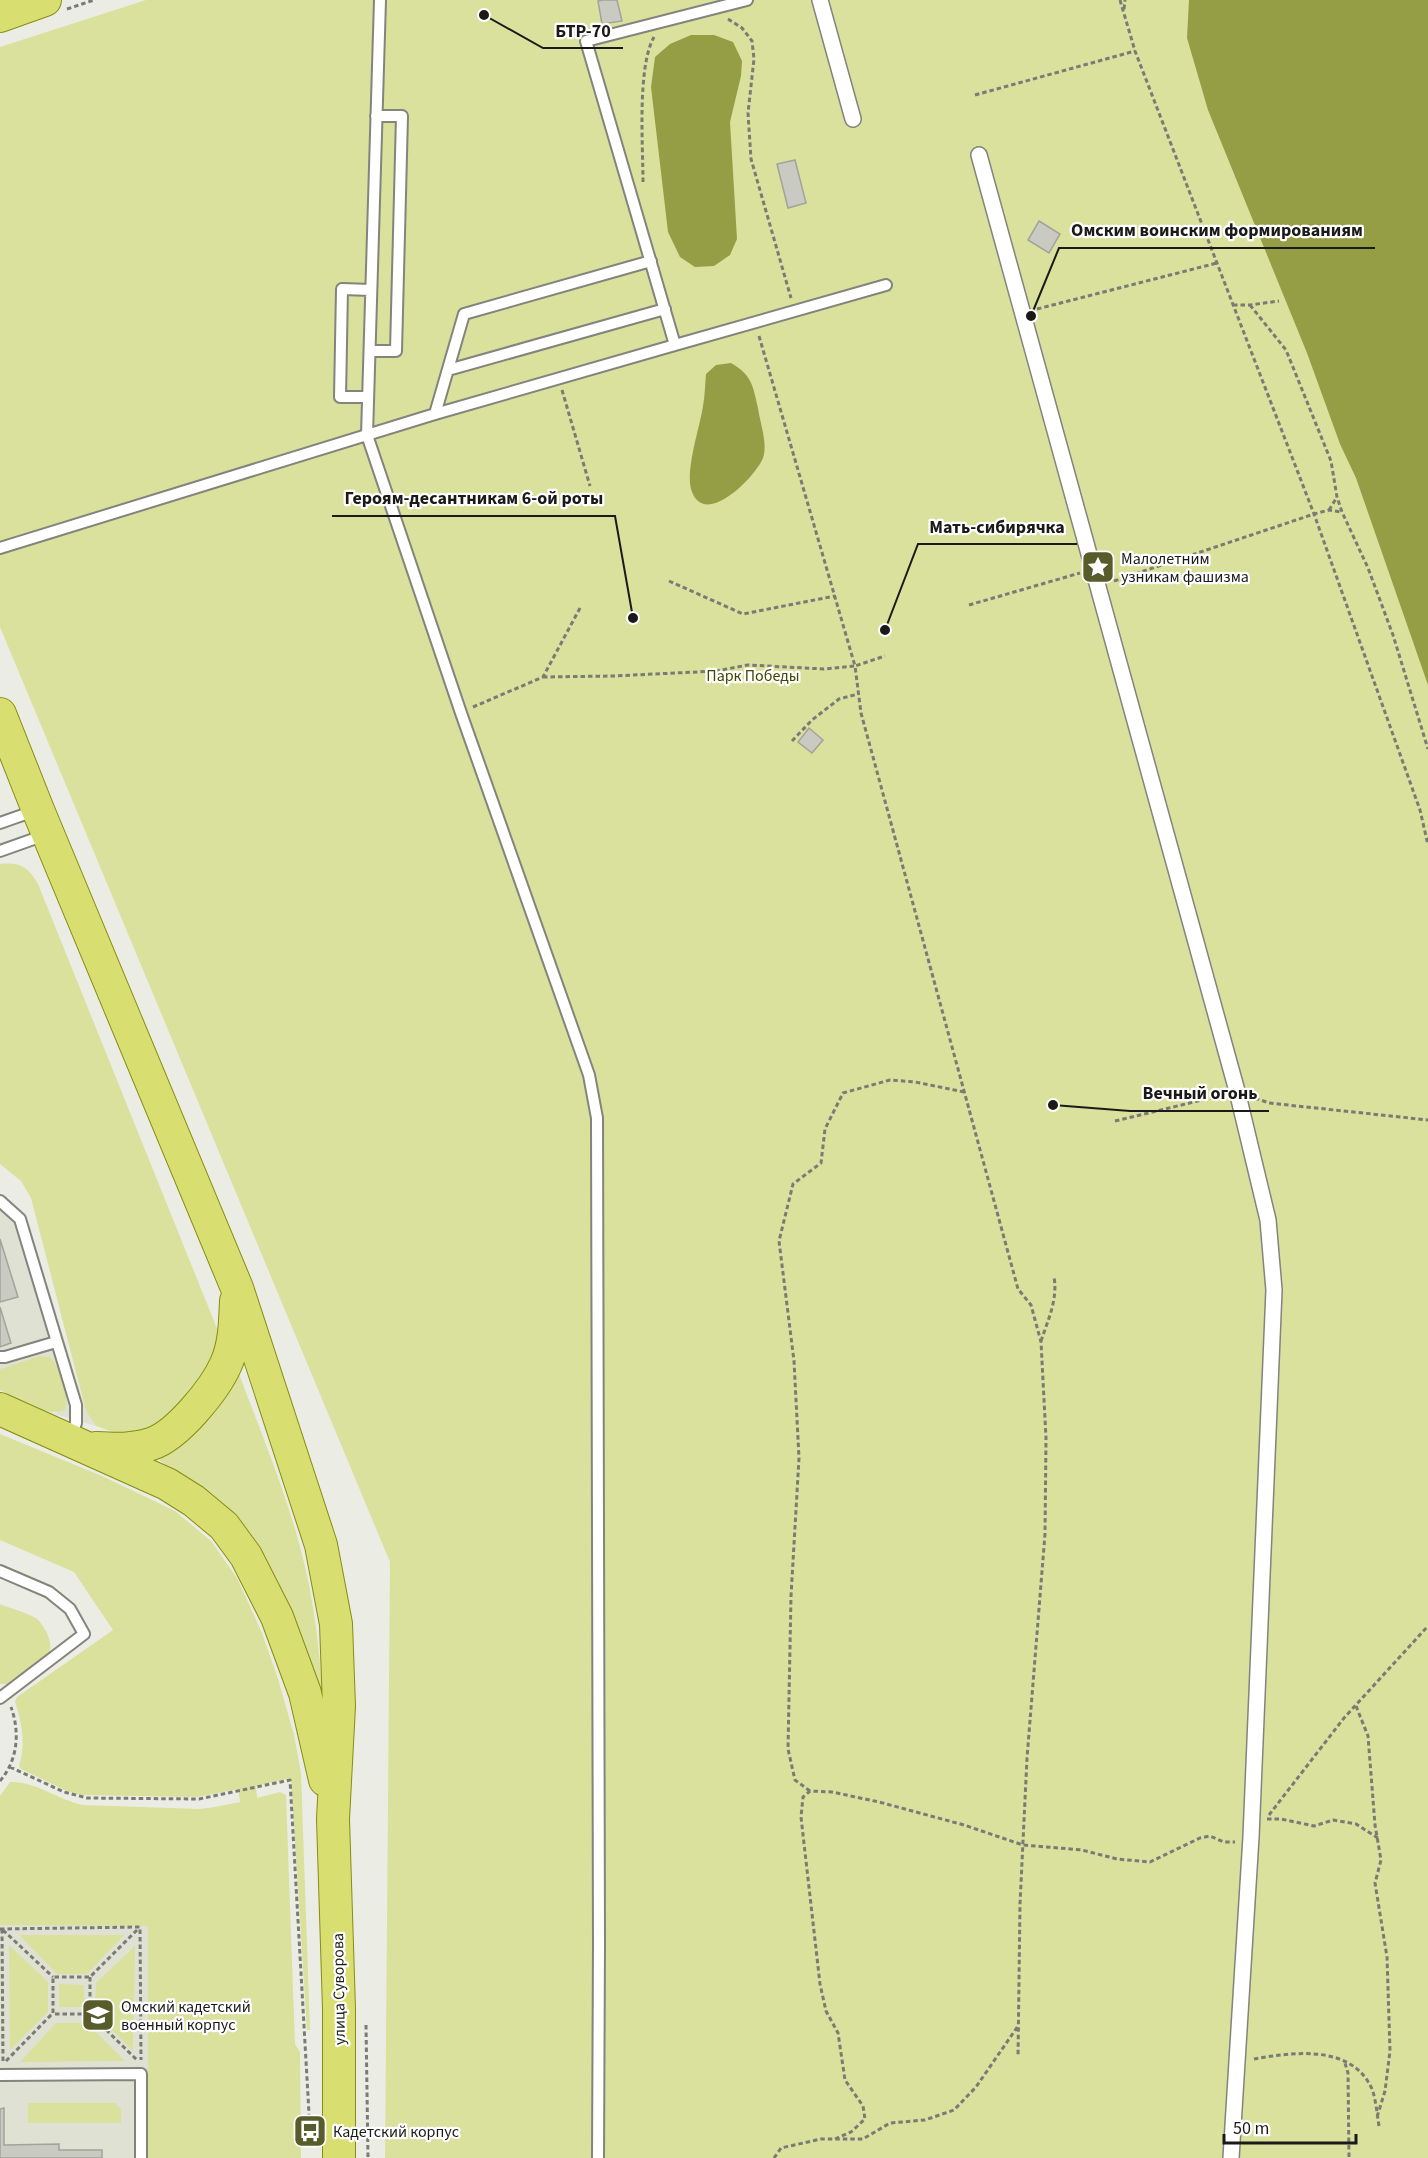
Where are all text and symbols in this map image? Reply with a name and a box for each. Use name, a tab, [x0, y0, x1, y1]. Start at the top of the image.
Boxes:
callout: БТР-70	[543, 12, 623, 48]
text: БТР-70	[555, 19, 611, 44]
callout: Омским воинским формированиям	[1059, 212, 1375, 248]
text: Омским воинским формированиям	[1071, 218, 1363, 243]
callout: Героям-десантникам 6-ой роты	[332, 480, 615, 516]
text: Героям-десантникам 6-ой роты	[345, 486, 603, 511]
callout: Мать-сибирячка	[918, 508, 1077, 544]
text: Мать-сибирячка	[929, 515, 1065, 540]
place label: Малолетним узникам фашизма	[1121, 548, 1249, 588]
place icon: Малолетним узникам фашизма	[1080, 549, 1116, 585]
park label: Парк Победы	[706, 665, 800, 687]
callout: Вечный огонь	[1130, 1075, 1269, 1111]
text: Вечный огонь	[1143, 1081, 1257, 1106]
street label: улица Суворова	[327, 1933, 351, 2045]
place label: Омский кадетский военный корпус	[121, 1996, 251, 2036]
school or university icon: Омский кадетский военный корпус	[80, 1997, 116, 2033]
scale bar	[1224, 2107, 1356, 2145]
bus stop icon: Кадетский корпус	[292, 2113, 328, 2149]
text: 50 m	[1233, 2116, 1269, 2141]
place label: Кадетский корпус	[333, 2121, 459, 2143]

